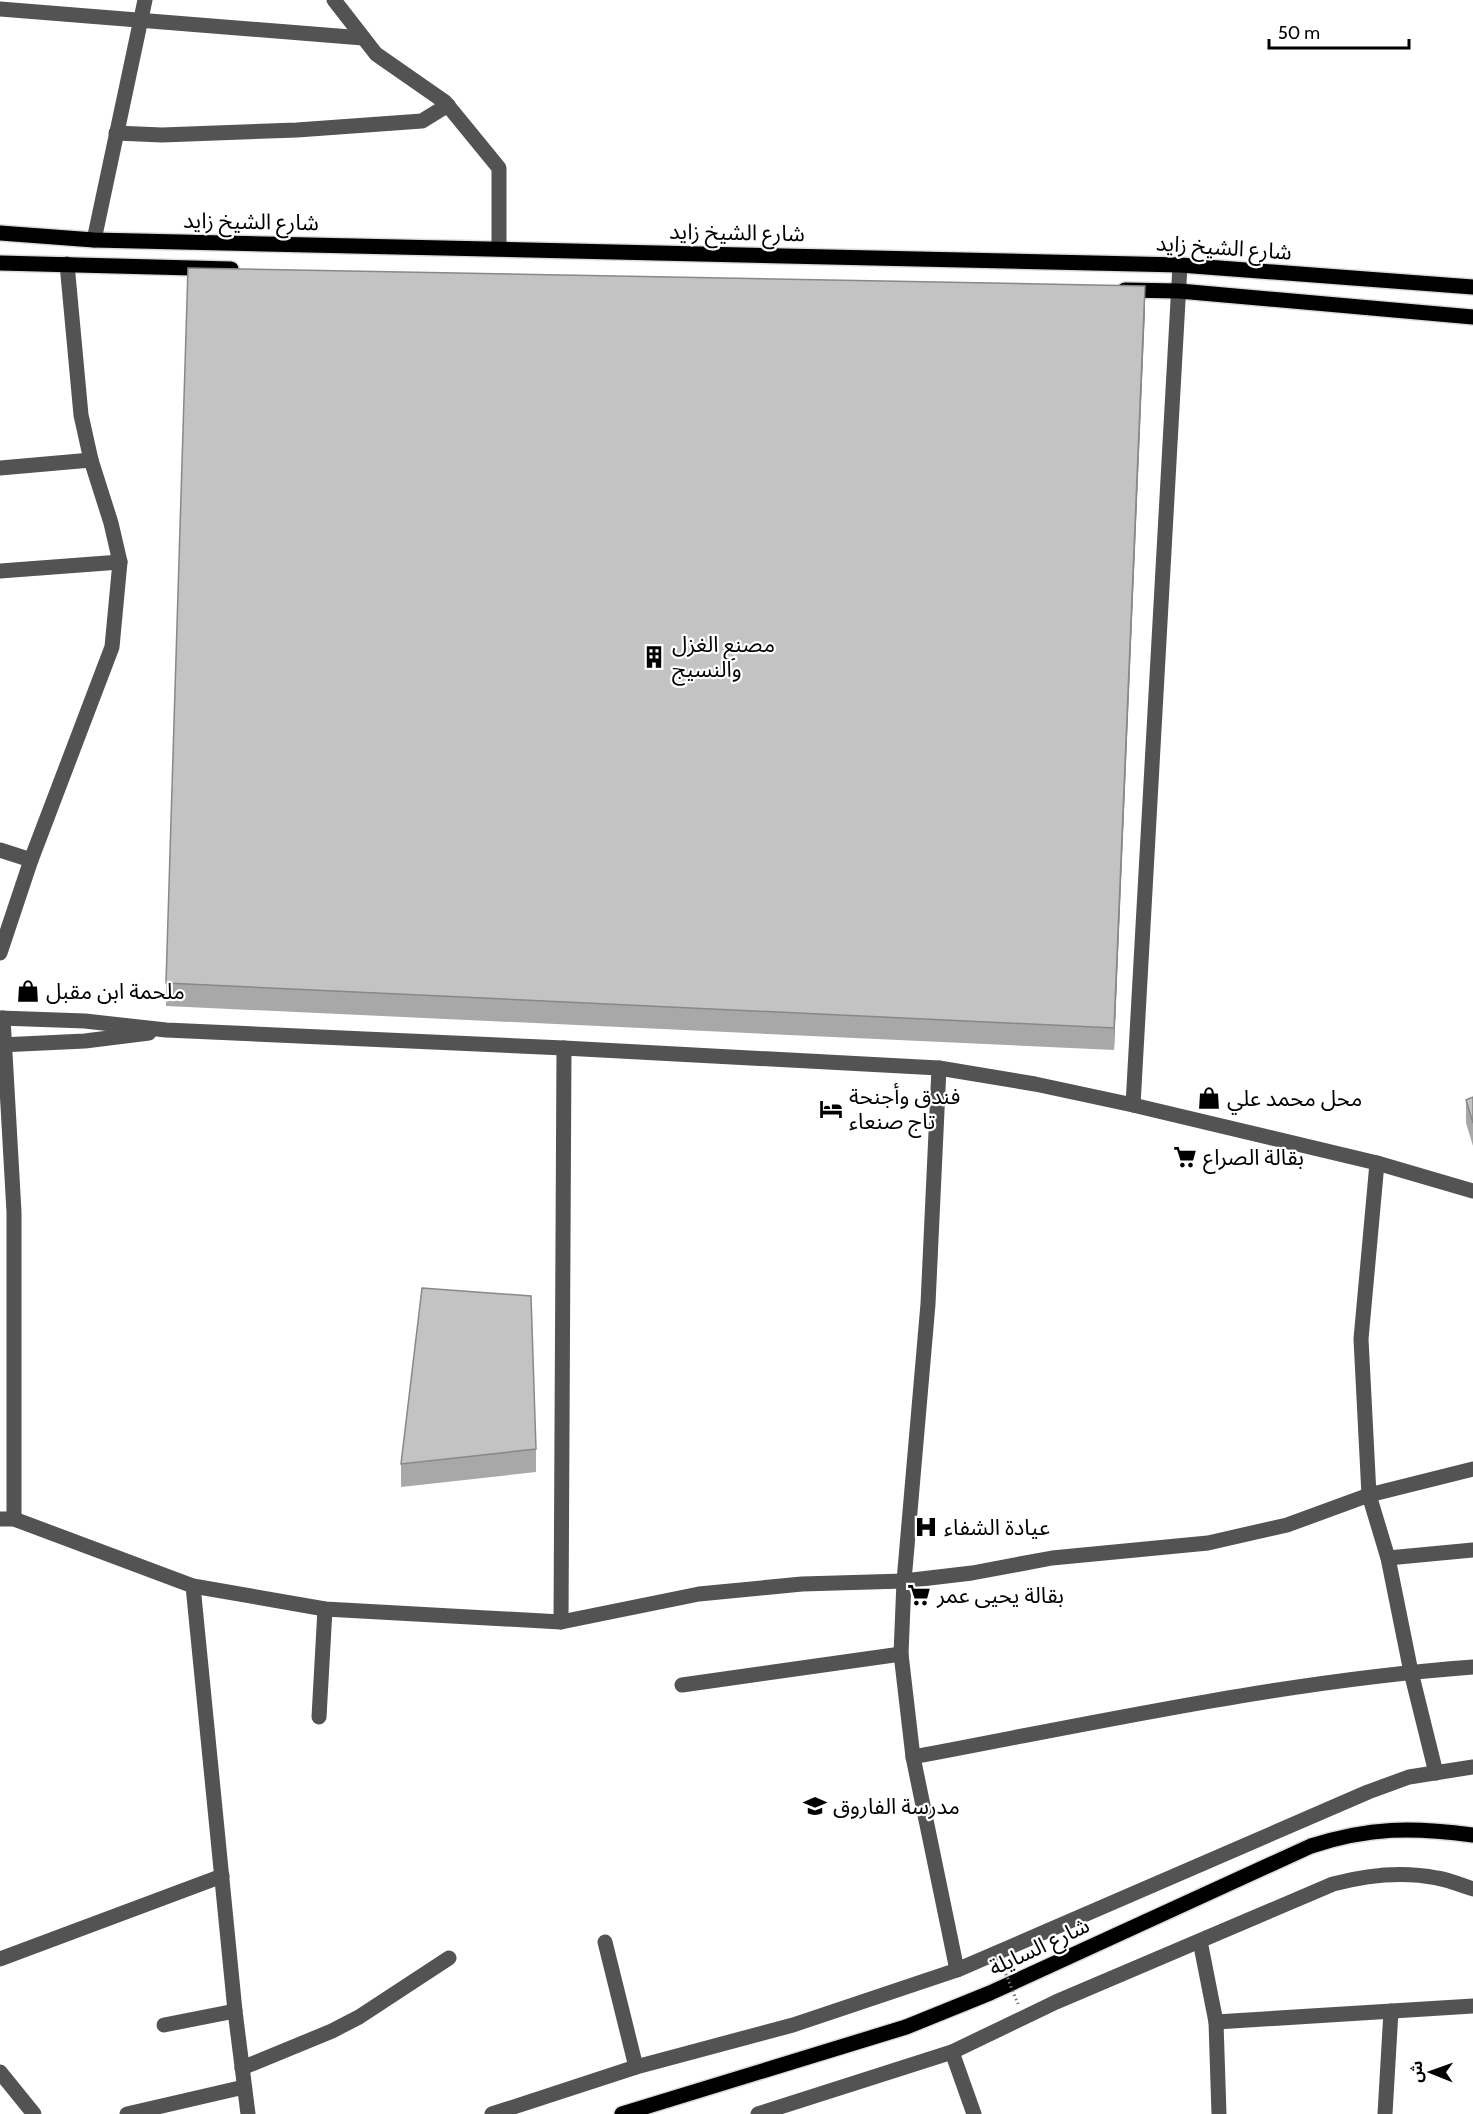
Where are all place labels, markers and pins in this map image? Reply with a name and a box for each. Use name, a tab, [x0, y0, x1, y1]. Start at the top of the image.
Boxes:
place label: مصنع الغزل والنسيج	[672, 631, 775, 686]
building icon: مصنع الغزل والنسيج	[641, 644, 667, 670]
shop icon: ملحمة ابن مقبل	[15, 978, 41, 1004]
place label: ملحمة ابن مقبل	[46, 978, 185, 1005]
place label: فندق وأجنحة تاج صنعاء	[849, 1083, 960, 1138]
shop icon: محل محمد علي	[1196, 1085, 1222, 1111]
place label: محل محمد علي	[1227, 1085, 1362, 1115]
hotel icon: فندق وأجنحة تاج صنعاء	[818, 1096, 844, 1122]
supermarket icon: بقالة الصراع	[1172, 1144, 1198, 1170]
place label: بقالة الصراع	[1203, 1144, 1304, 1174]
hospital icon: عيادة الشفاء	[913, 1514, 939, 1540]
place label: عيادة الشفاء	[944, 1514, 1050, 1541]
supermarket icon: بقالة يحيى عمر	[906, 1582, 932, 1608]
place label: بقالة يحيى عمر	[936, 1582, 1064, 1609]
school or university icon: مدرسة الفاروق	[802, 1793, 828, 1819]
place label: مدرسة الفاروق	[833, 1793, 960, 1820]

